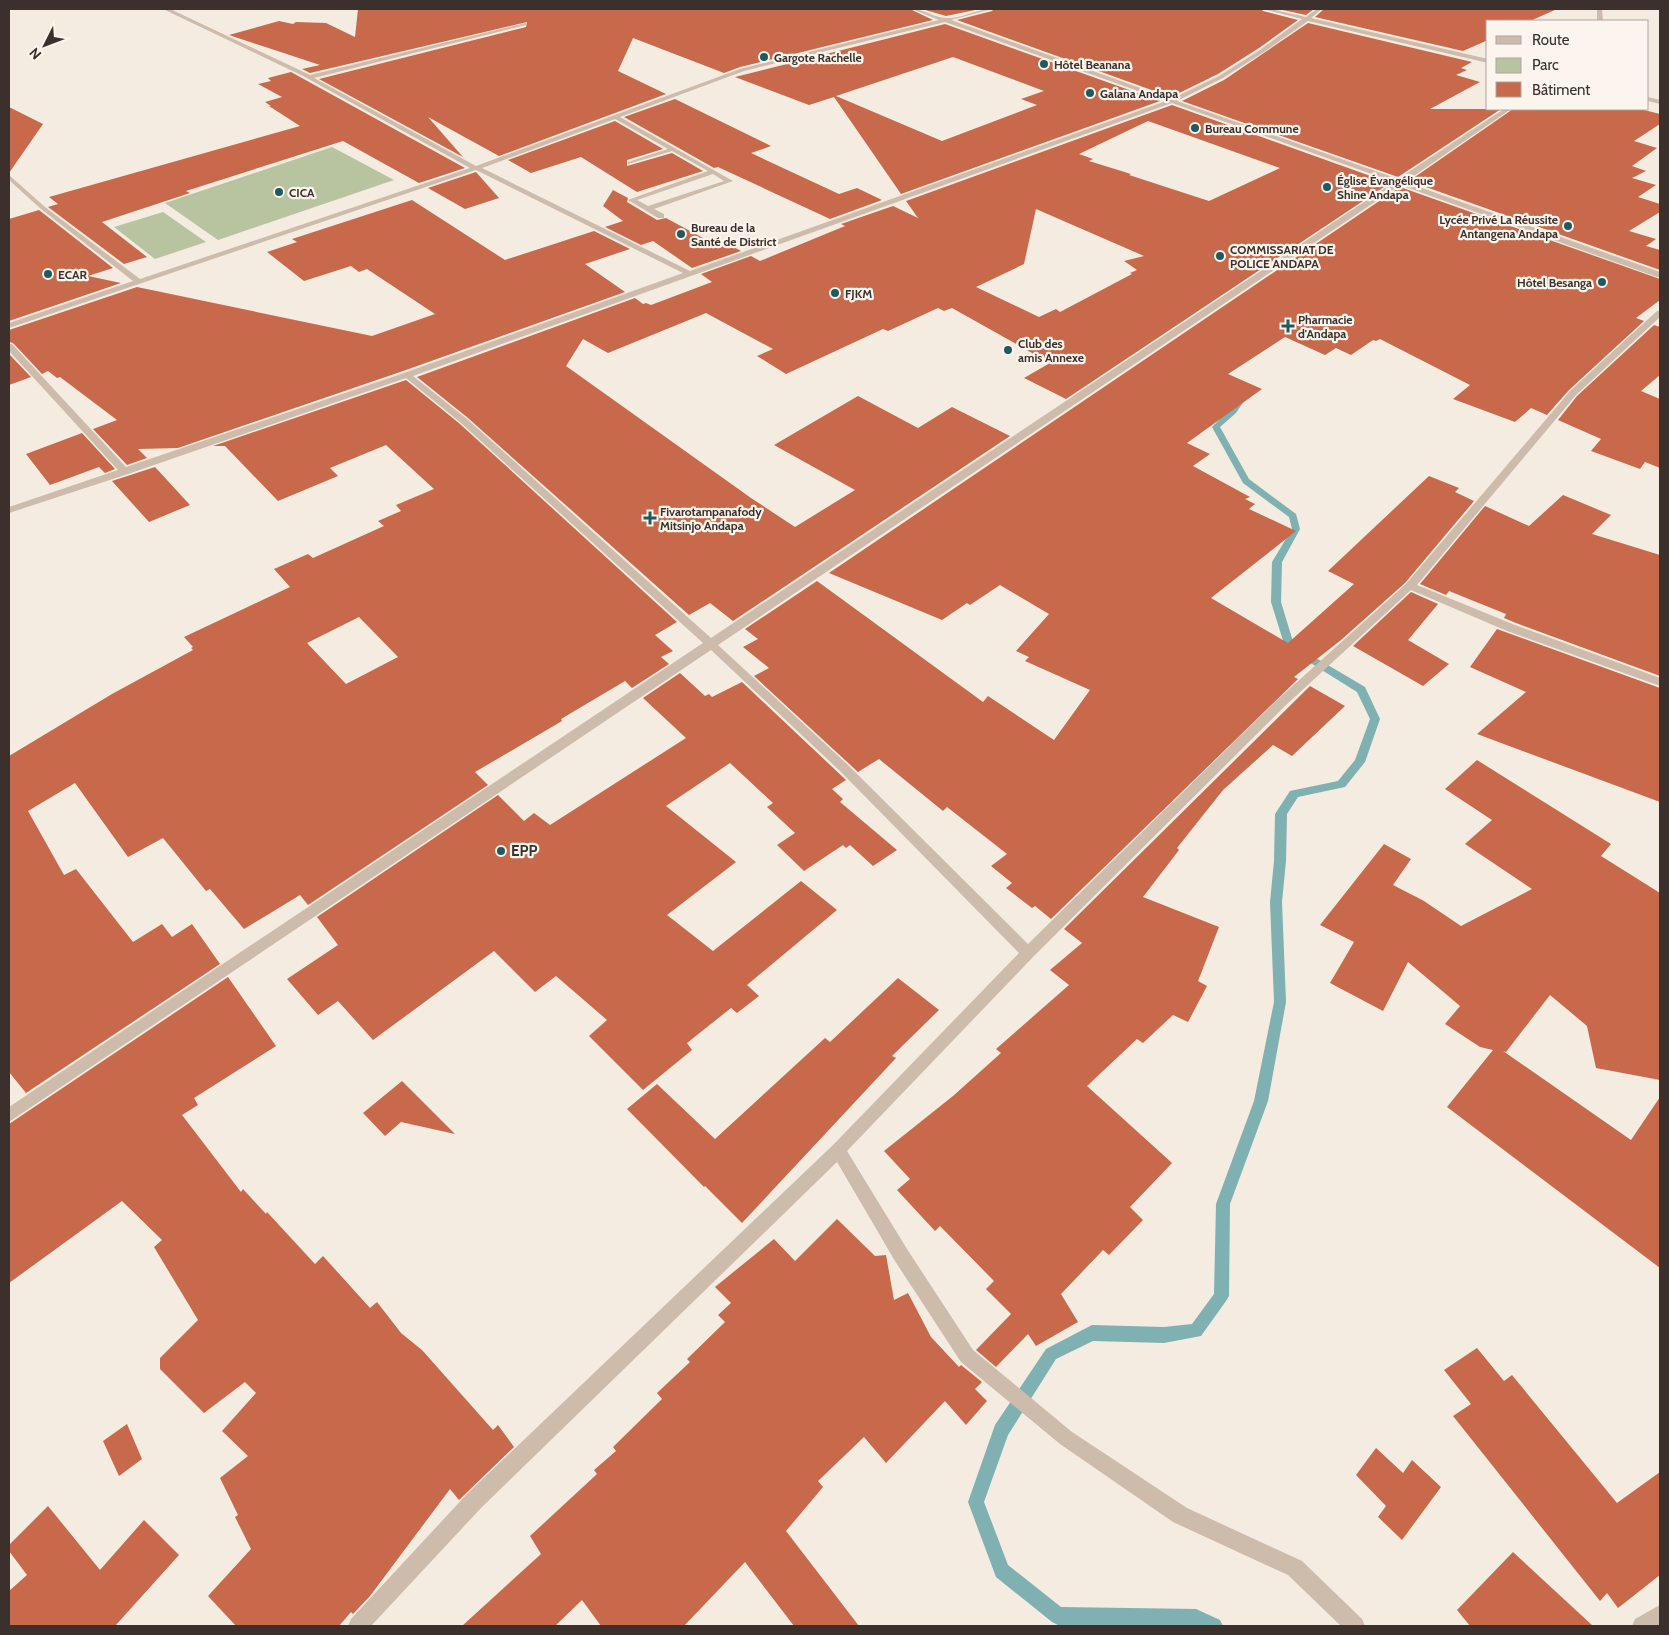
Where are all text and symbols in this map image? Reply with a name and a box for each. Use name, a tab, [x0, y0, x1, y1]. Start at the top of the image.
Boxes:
north arrow	[20, 20, 70, 70]
legend	[1486, 20, 1649, 110]
text: Route	[1532, 31, 1570, 49]
text: N	[25, 44, 45, 63]
place label: Gargote Rachelle	[774, 50, 862, 65]
marker: Gargote Rachelle	[758, 51, 770, 63]
text: Parc	[1532, 56, 1559, 74]
place label: Hôtel Beanana	[1054, 57, 1130, 72]
marker: Hôtel Beanana	[1038, 58, 1050, 70]
text: Bâtiment	[1532, 81, 1590, 99]
place label: Galana Andapa	[1100, 86, 1178, 101]
marker: Galana Andapa	[1084, 87, 1096, 99]
place label: Bureau Commune	[1205, 121, 1299, 136]
marker: Bureau Commune	[1189, 122, 1201, 134]
place label: Église Évangélique Shine Andapa	[1337, 173, 1433, 202]
marker: Église Évangélique Shine Andapa	[1321, 181, 1333, 193]
place label: CICA	[289, 185, 315, 200]
marker: CICA	[273, 186, 285, 198]
place label: Lycée Privé La Réussite Antangena Andapa	[1439, 212, 1558, 241]
place label: Bureau de la Santé de District	[691, 220, 776, 249]
marker: Lycée Privé La Réussite Antangena Andapa	[1562, 220, 1574, 232]
marker: Bureau de la Santé de District	[675, 228, 687, 240]
place label: COMMISSARIAT DE POLICE ANDAPA	[1230, 242, 1334, 271]
marker: COMMISSARIAT DE POLICE ANDAPA	[1214, 250, 1226, 262]
place label: ECAR	[58, 267, 88, 282]
marker: ECAR	[42, 268, 54, 280]
place label: Hôtel Besanga	[1517, 275, 1592, 290]
marker: Hôtel Besanga	[1596, 276, 1608, 288]
place label: FJKM	[845, 286, 872, 301]
marker: FJKM	[829, 287, 841, 299]
place label: Pharmacie d'Andapa	[1298, 312, 1353, 341]
marker: Pharmacie d'Andapa	[1282, 320, 1294, 332]
place label: Club des amis Annexe	[1018, 336, 1084, 365]
marker: Club des amis Annexe	[1002, 344, 1014, 356]
place label: Fivarotampanafody Mitsinjo Andapa	[660, 504, 762, 533]
marker: Fivarotampanafody Mitsinjo Andapa	[644, 512, 656, 524]
place label: EPP	[511, 842, 537, 860]
marker: EPP	[495, 845, 507, 857]

